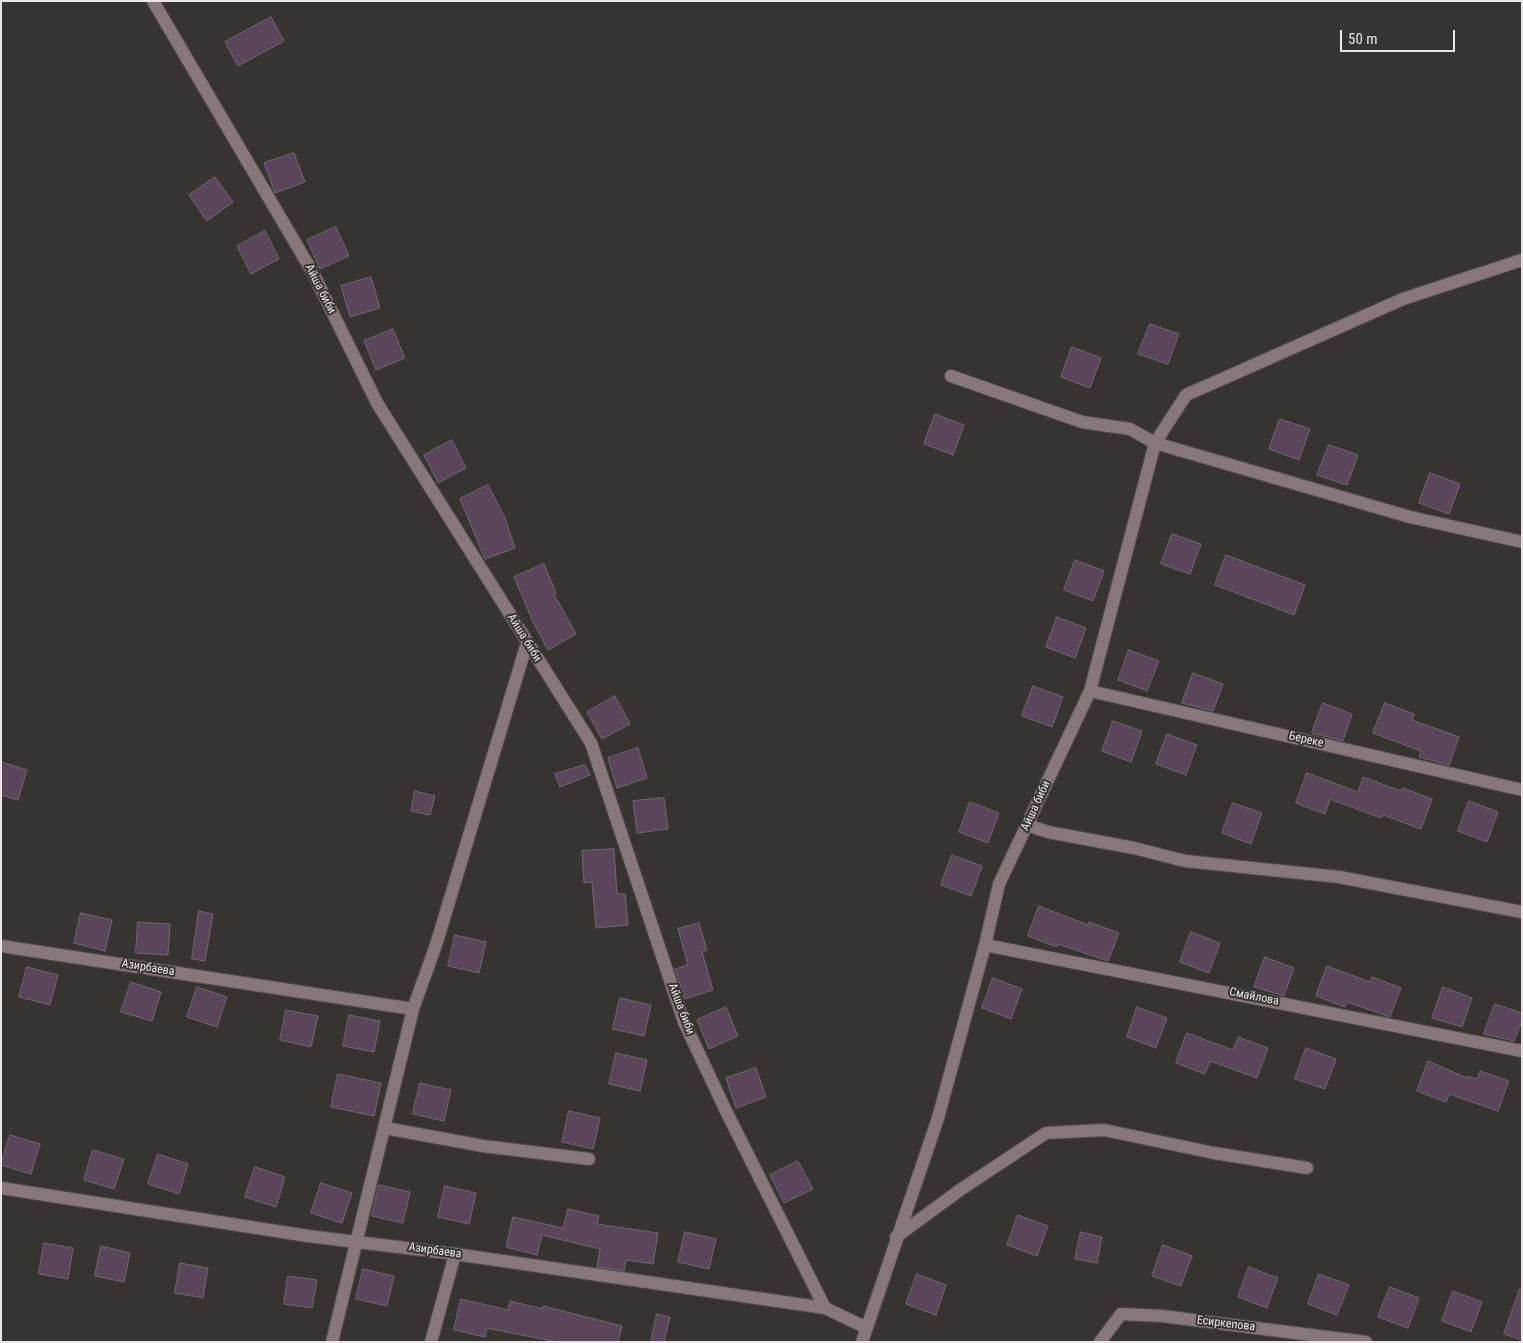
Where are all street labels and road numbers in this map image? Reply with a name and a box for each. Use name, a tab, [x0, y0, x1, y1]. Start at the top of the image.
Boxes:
street label: Айша биби	[301, 262, 339, 316]
street label: Айша биби	[504, 611, 544, 665]
street label: Береке	[1287, 729, 1325, 751]
street label: Айша биби	[1018, 779, 1054, 833]
street label: Азирбаева	[121, 957, 175, 979]
street label: Айша биби	[665, 981, 697, 1037]
street label: Смайлова	[1228, 985, 1280, 1009]
street label: Азирбаева	[408, 1240, 462, 1262]
street label: Есиркепова	[1196, 1313, 1256, 1335]

